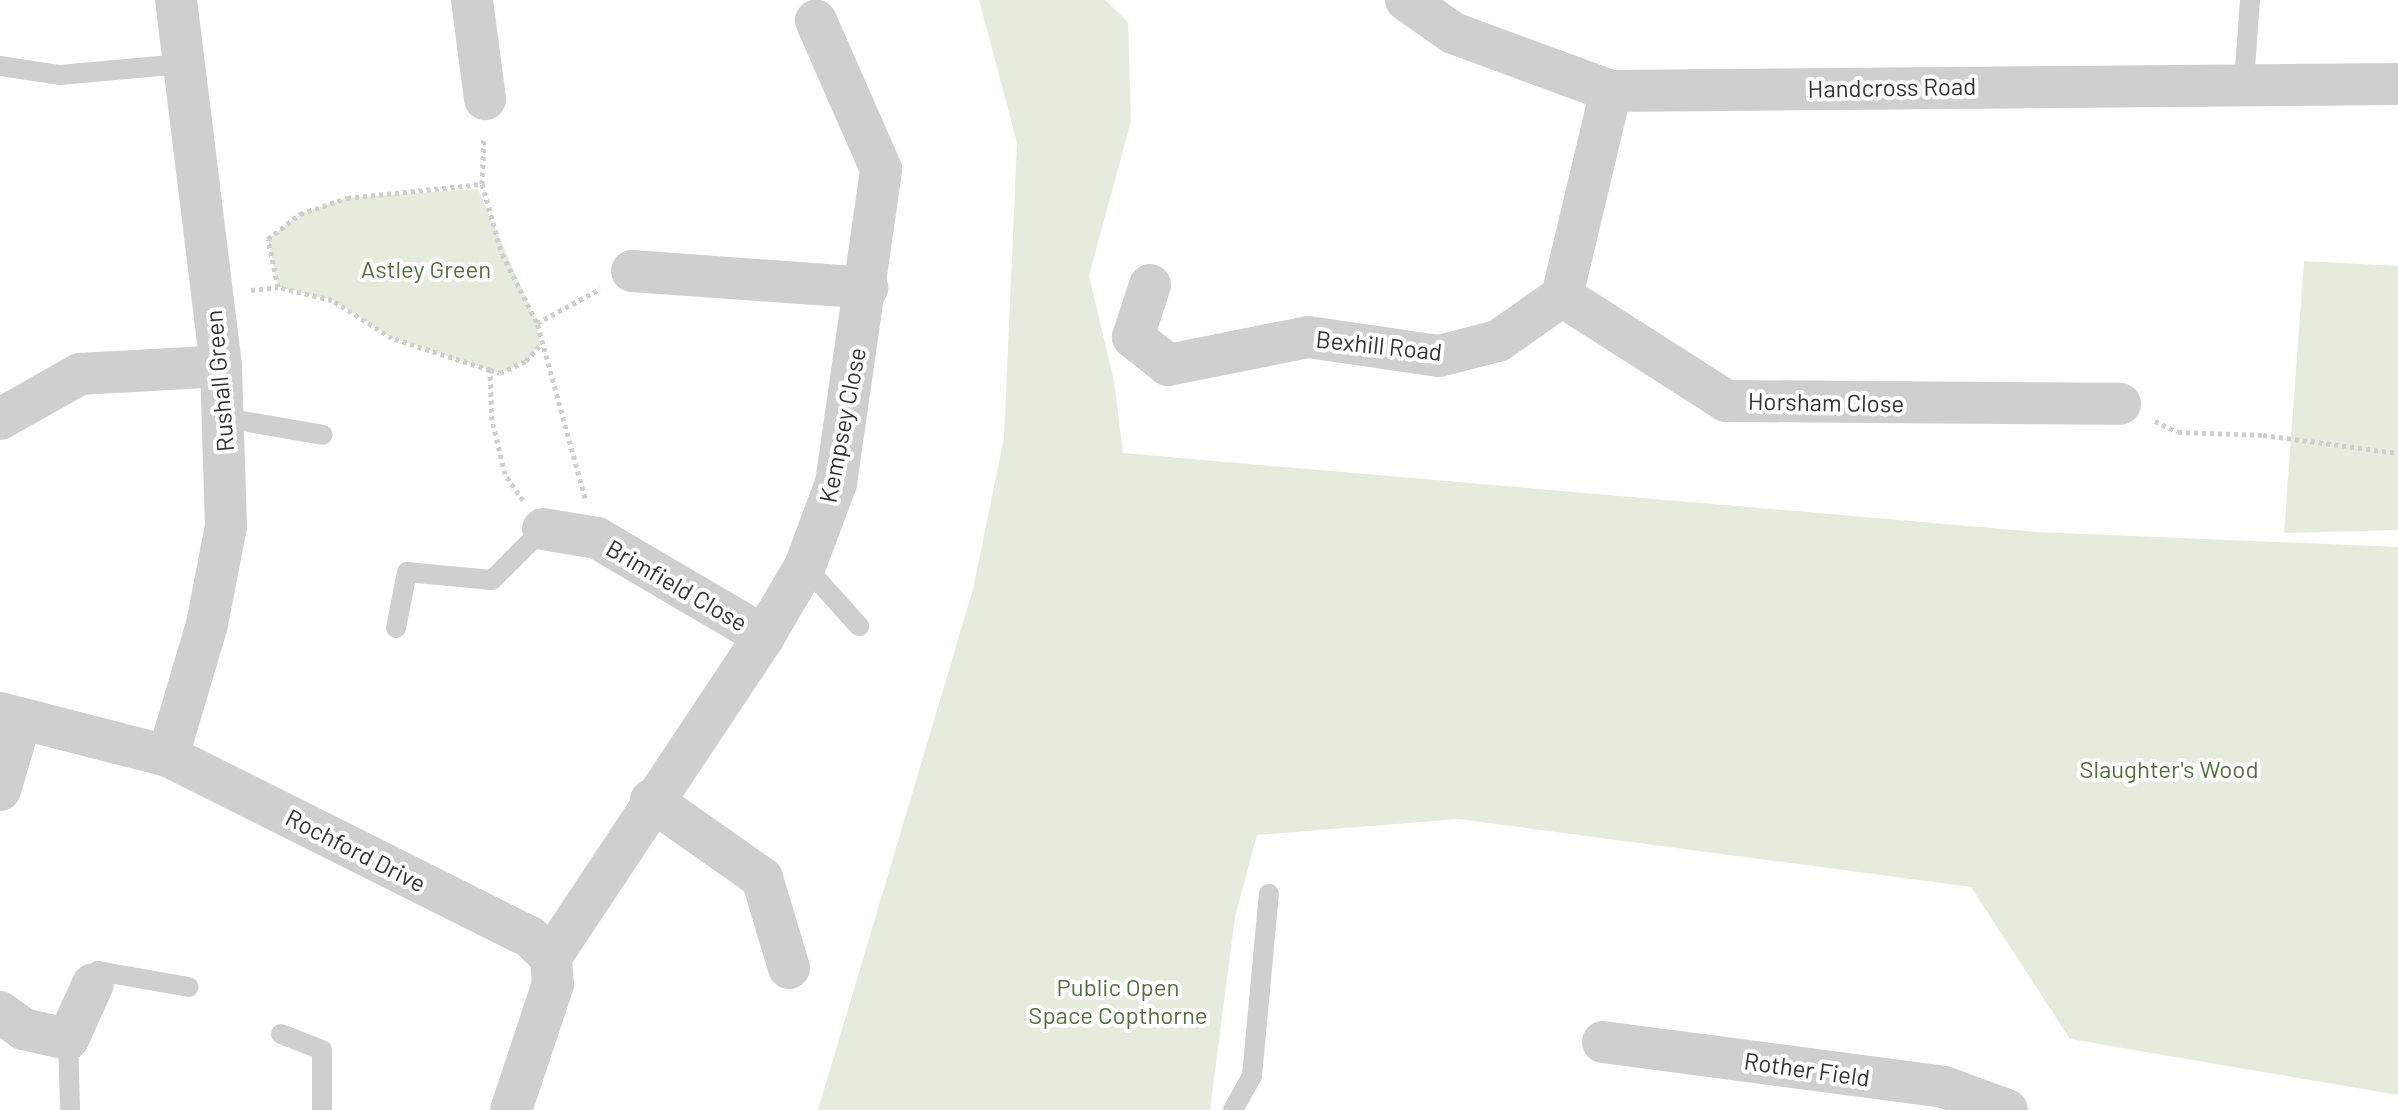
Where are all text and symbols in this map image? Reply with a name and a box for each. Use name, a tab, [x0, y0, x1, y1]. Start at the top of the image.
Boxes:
street label: Handcross Road	[1807, 71, 1977, 103]
park label: Astley Green	[361, 255, 491, 283]
street label: Rushall Green	[198, 309, 240, 453]
street label: Bexhill Road	[1314, 324, 1444, 366]
street label: Kempsey Close	[813, 345, 871, 505]
street label: Horsham Close	[1748, 386, 1904, 418]
street label: Brimfield Close	[601, 533, 753, 637]
park label: Slaughter's Wood	[2079, 755, 2259, 783]
street label: Rochford Drive	[281, 802, 431, 898]
park label: Public Open Space Copthorne	[1028, 973, 1208, 1029]
street label: Rother Field	[1742, 1046, 1872, 1092]

